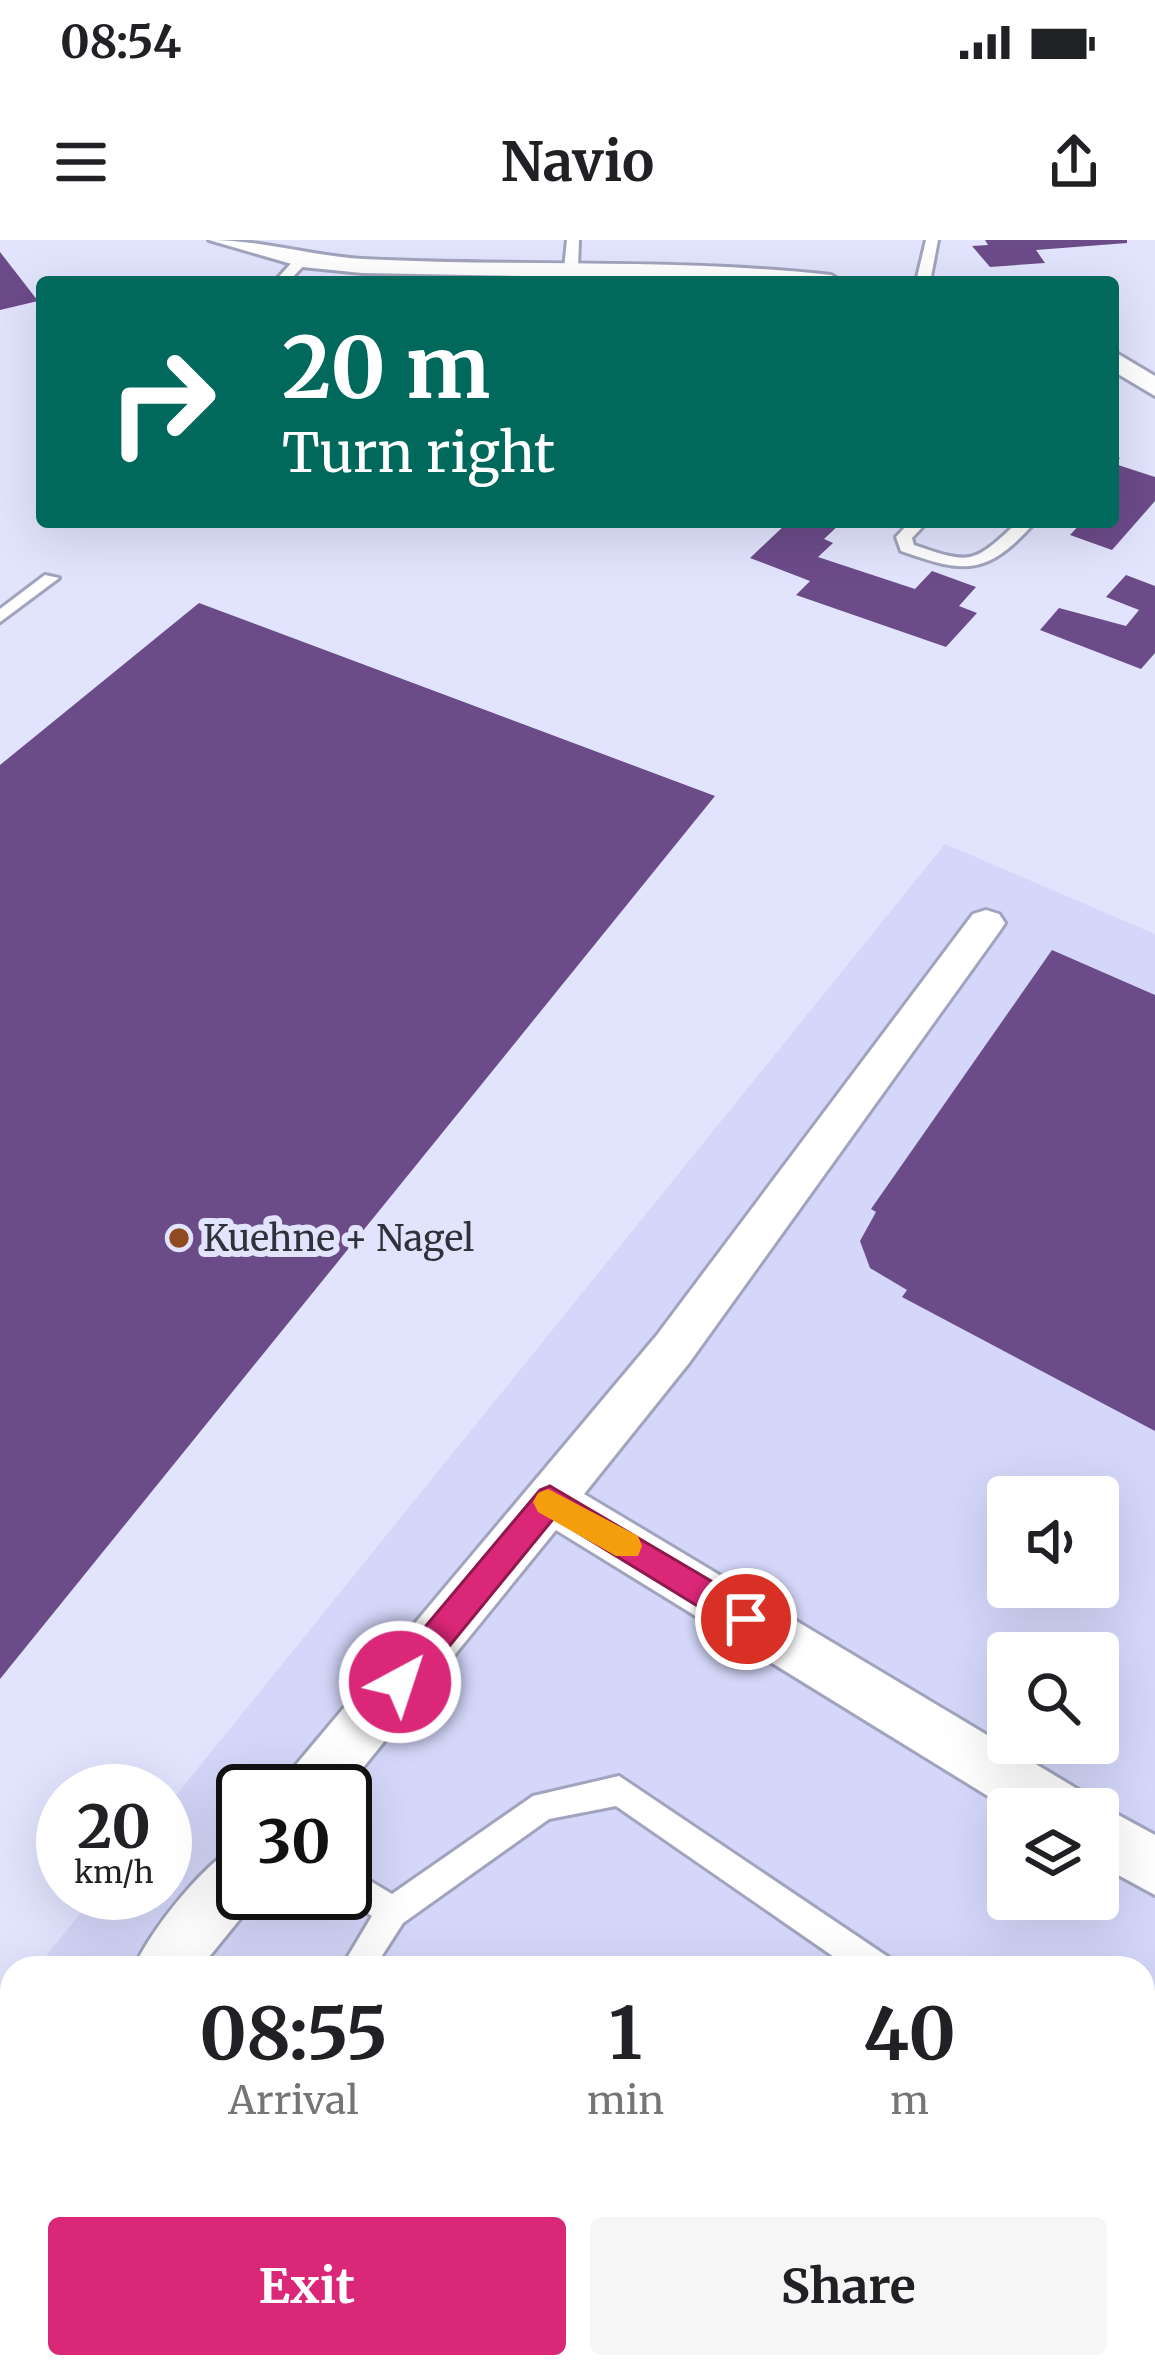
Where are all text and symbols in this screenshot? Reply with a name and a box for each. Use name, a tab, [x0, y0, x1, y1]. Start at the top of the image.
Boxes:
text: 08:54	[60, 14, 181, 70]
text: Navio	[501, 128, 654, 196]
icon: menu	[48, 129, 114, 195]
icon: share	[1041, 129, 1107, 195]
text: 20 m	[282, 315, 490, 421]
icon: right	[84, 324, 240, 480]
text: Turn right	[282, 419, 555, 487]
place label: Kuehne + Nagel	[203, 1216, 474, 1261]
marker: Kuehne + Nagel	[166, 1225, 192, 1251]
map controls	[987, 1476, 1119, 1920]
button: sound	[987, 1476, 1119, 1608]
pin	[695, 1568, 797, 1670]
icon: arrive	[713, 1586, 779, 1652]
position arrow	[337, 1619, 463, 1745]
button: search	[987, 1632, 1119, 1764]
speed limit sign: 30	[216, 1764, 372, 1920]
button: layers	[987, 1788, 1119, 1920]
text: 20	[77, 1789, 151, 1864]
text: km/h	[74, 1853, 154, 1891]
text: 08:55	[199, 1988, 388, 2079]
text: 1	[609, 1988, 642, 2079]
text: 40	[863, 1988, 956, 2079]
text: Arrival	[228, 2076, 359, 2125]
text: min	[587, 2076, 664, 2125]
text: m	[890, 2076, 929, 2125]
button: Exit	[48, 2217, 566, 2355]
button: Share	[590, 2217, 1107, 2355]

